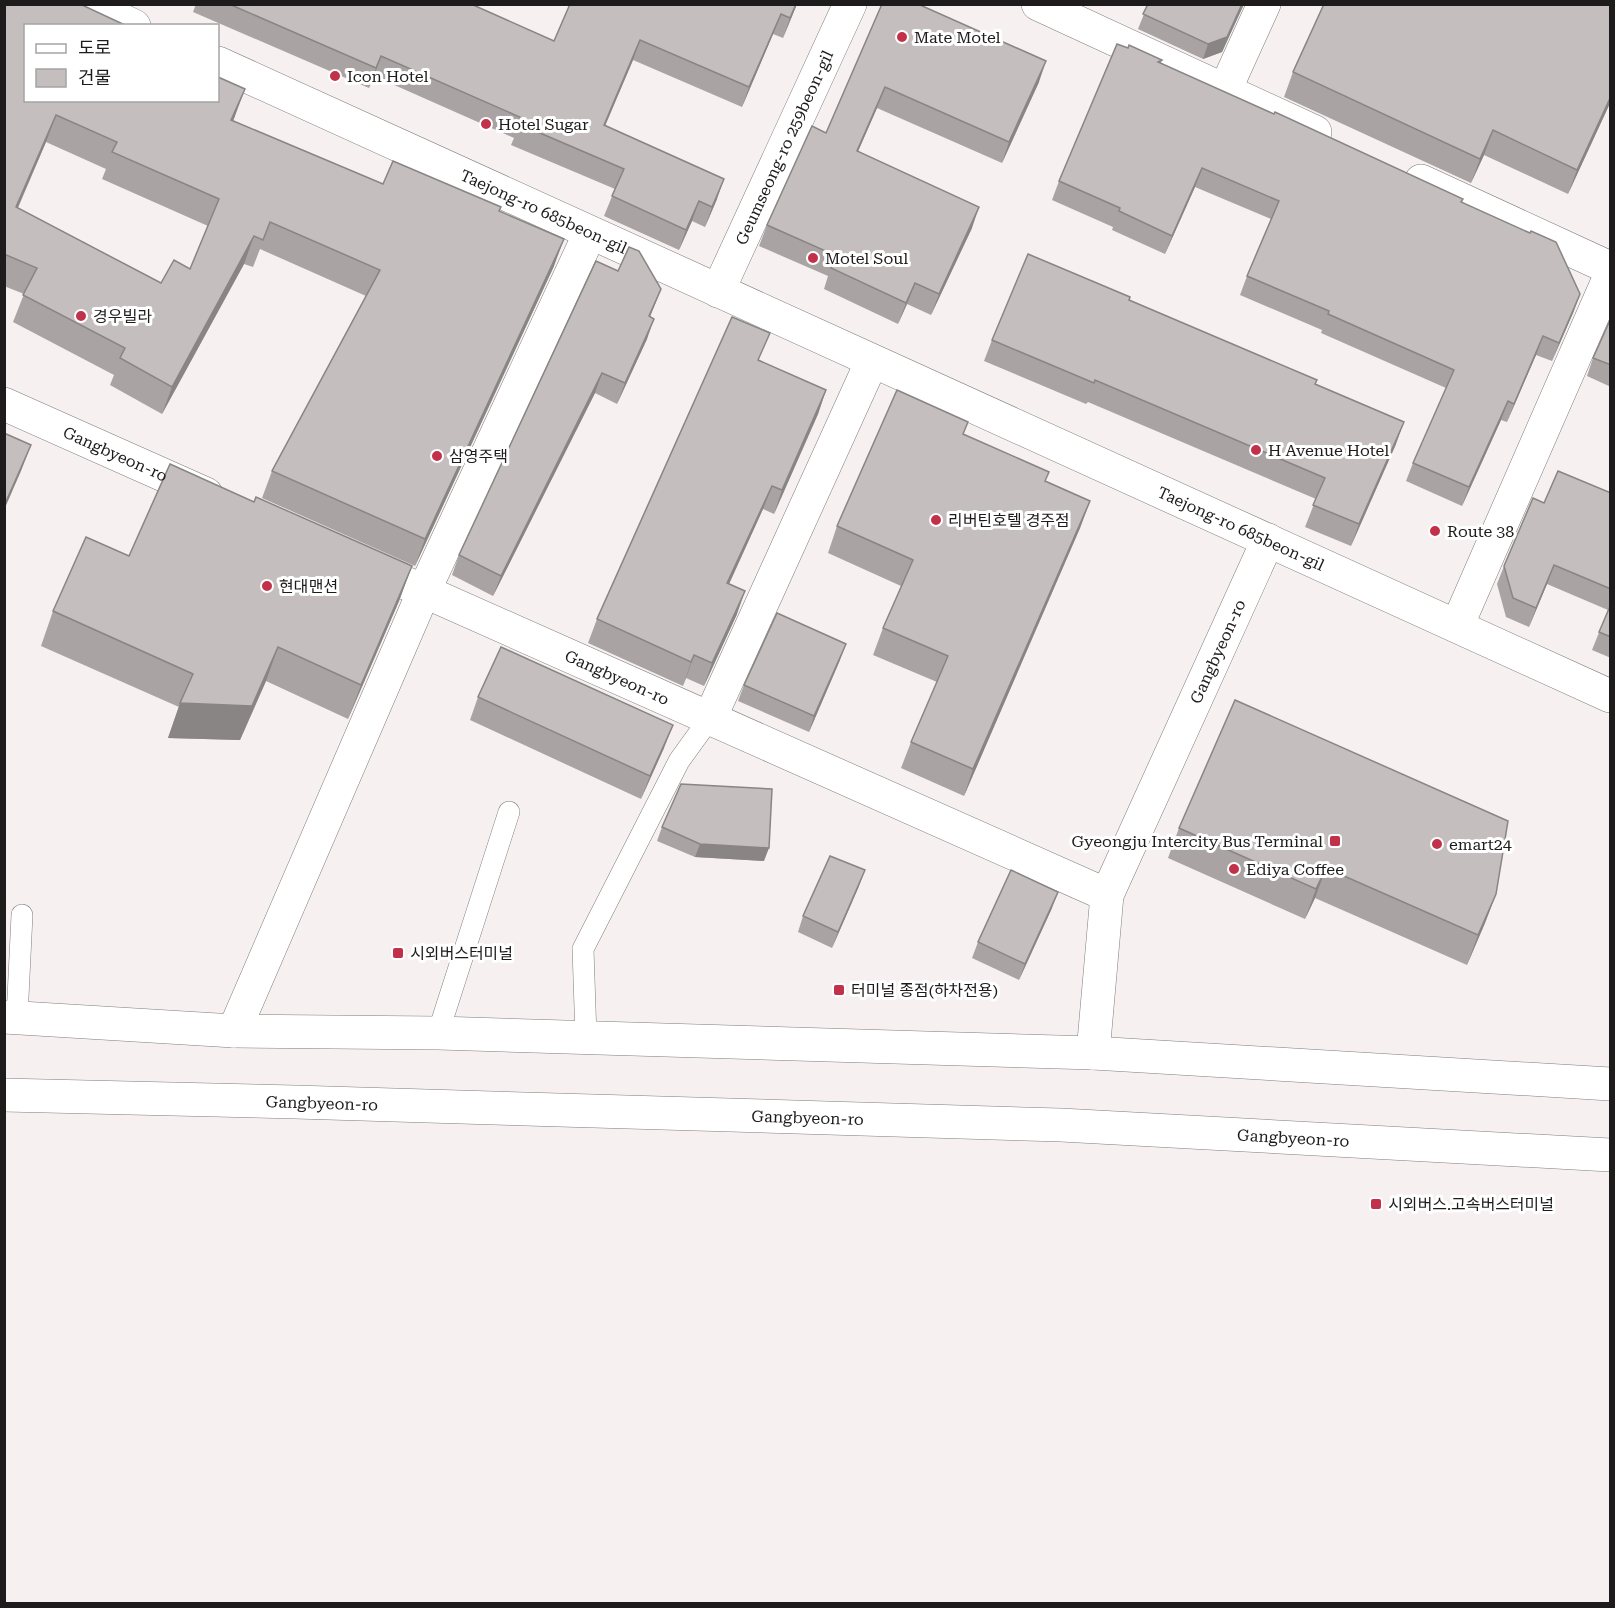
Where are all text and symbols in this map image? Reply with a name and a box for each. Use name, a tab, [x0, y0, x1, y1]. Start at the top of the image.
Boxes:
legend	[24, 24, 219, 102]
place label: Mate Motel	[914, 28, 1001, 47]
marker: Mate Motel	[895, 30, 909, 44]
text: 도로	[78, 37, 111, 58]
street label: Geumseong-ro 259beon-gil	[732, 47, 837, 248]
text: 건물	[78, 67, 111, 88]
place label: Icon Hotel	[347, 67, 428, 86]
marker: Icon Hotel	[328, 69, 342, 83]
place label: Hotel Sugar	[498, 115, 589, 134]
marker: Hotel Sugar	[479, 117, 493, 131]
street label: Taejong-ro 685beon-gil	[457, 166, 630, 258]
place label: Motel Soul	[825, 249, 908, 268]
marker: Motel Soul	[806, 251, 820, 265]
place label: 경우빌라	[93, 307, 152, 326]
marker: 경우빌라	[74, 309, 88, 323]
street label: Gangbyeon-ro	[60, 423, 171, 486]
place label: H Avenue Hotel	[1268, 441, 1389, 460]
marker: H Avenue Hotel	[1249, 443, 1263, 457]
place label: 삼영주택	[449, 447, 508, 466]
marker: 삼영주택	[430, 449, 444, 463]
street label: Taejong-ro 685beon-gil	[1155, 483, 1327, 575]
place label: 리버틴호텔 경주점	[948, 511, 1070, 530]
marker: 리버틴호텔 경주점	[929, 513, 943, 527]
place label: Route 38	[1447, 522, 1514, 541]
marker: Route 38	[1428, 524, 1442, 538]
place label: 현대맨션	[279, 577, 338, 596]
marker: 현대맨션	[260, 579, 274, 593]
street label: Gangbyeon-ro	[1186, 596, 1250, 707]
street label: Gangbyeon-ro	[562, 646, 672, 709]
place label: Gyeongju Intercity Bus Terminal	[1071, 832, 1323, 851]
marker: Gyeongju Intercity Bus Terminal	[1328, 834, 1342, 848]
place label: emart24	[1449, 835, 1512, 854]
marker: emart24	[1430, 837, 1444, 851]
place label: Ediya Coffee	[1246, 860, 1344, 879]
marker: Ediya Coffee	[1227, 862, 1241, 876]
place label: 시외버스터미널	[410, 944, 513, 963]
marker: 시외버스터미널	[391, 946, 405, 960]
place label: 터미널 종점(하차전용)	[851, 981, 998, 1000]
marker: 터미널 종점(하차전용)	[832, 983, 846, 997]
street label: Gangbyeon-ro	[266, 1092, 378, 1114]
street label: Gangbyeon-ro	[751, 1107, 864, 1129]
street label: Gangbyeon-ro	[1237, 1126, 1350, 1151]
place label: 시외버스.고속버스터미널	[1388, 1195, 1554, 1214]
marker: 시외버스.고속버스터미널	[1369, 1197, 1383, 1211]

